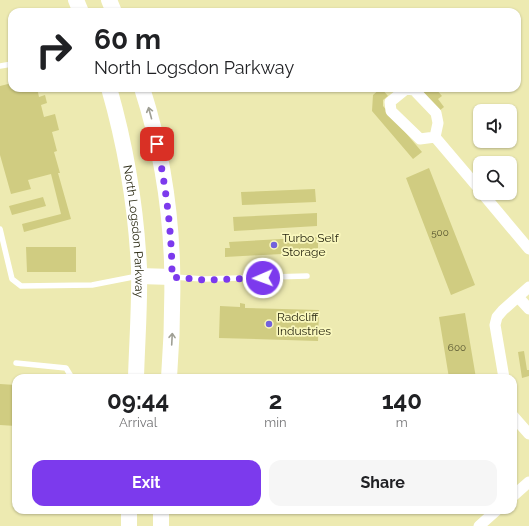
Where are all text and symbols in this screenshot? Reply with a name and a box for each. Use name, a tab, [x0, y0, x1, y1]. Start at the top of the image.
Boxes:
text: 60 m	[94, 23, 161, 56]
icon: right	[28, 24, 80, 76]
text: North Logsdon Parkway	[94, 57, 294, 78]
map controls	[473, 104, 517, 200]
button: sound	[473, 104, 517, 148]
one-way arrow	[145, 107, 153, 120]
pin	[140, 127, 174, 161]
icon: arrive	[146, 133, 168, 155]
button: search	[473, 156, 517, 200]
street label: North Logsdon Parkway	[120, 164, 146, 299]
house number: 500	[431, 227, 449, 238]
place label: Turbo Self Storage	[282, 231, 340, 259]
marker: Turbo Self Storage	[269, 240, 279, 250]
position arrow	[242, 257, 284, 299]
place label: Radcliff Industries	[277, 310, 331, 338]
marker: Radcliff Industries	[264, 319, 274, 329]
one-way arrow	[168, 333, 175, 346]
house number: 600	[448, 342, 466, 353]
text: 09:44	[107, 386, 169, 415]
text: 2	[269, 386, 282, 415]
text: 140	[382, 386, 422, 415]
text: Arrival	[119, 415, 157, 430]
text: min	[264, 415, 287, 430]
text: m	[396, 415, 408, 430]
button: Exit	[32, 460, 261, 506]
button: Share	[269, 460, 497, 506]

